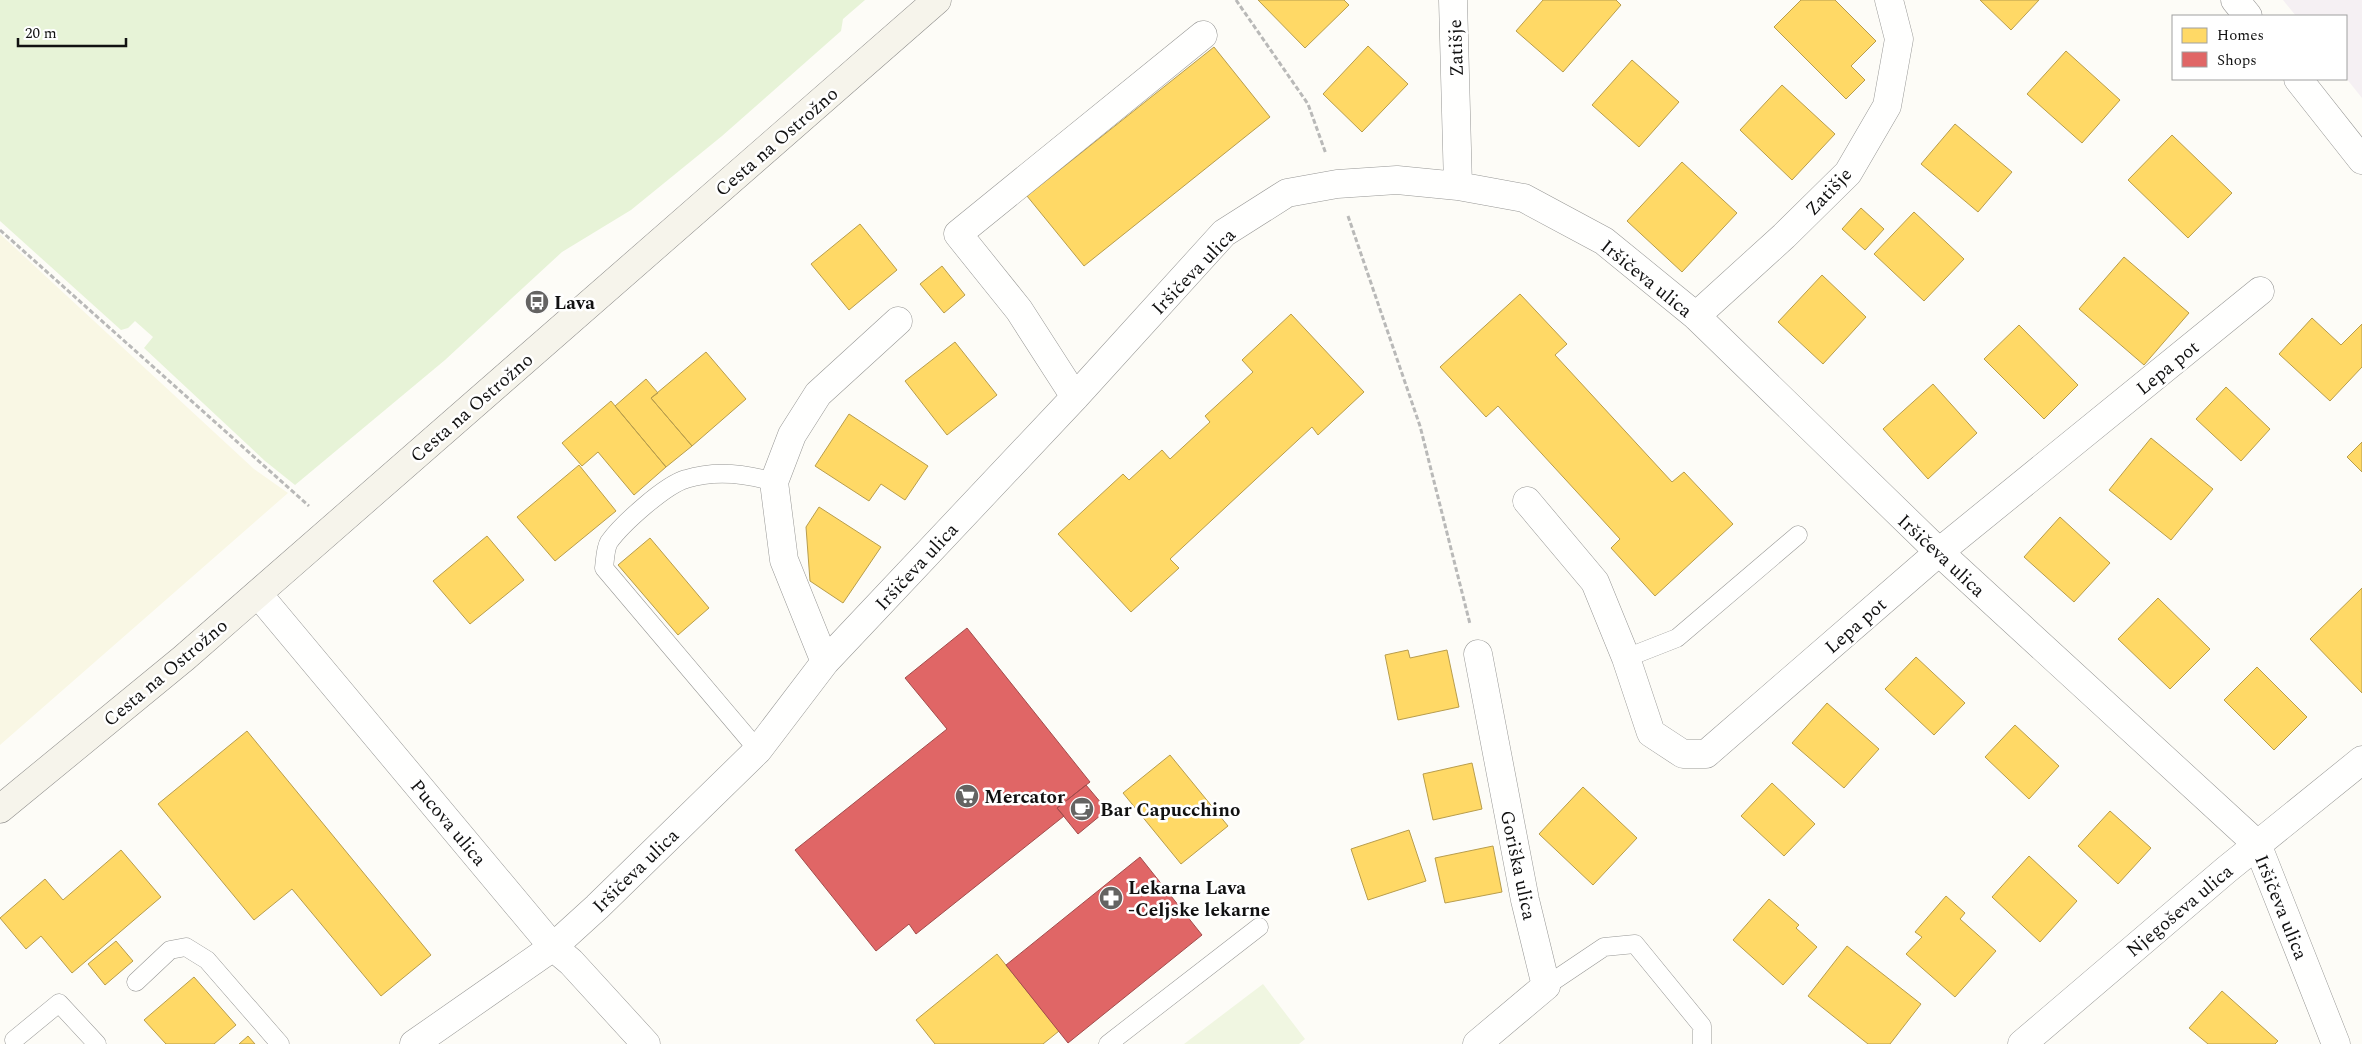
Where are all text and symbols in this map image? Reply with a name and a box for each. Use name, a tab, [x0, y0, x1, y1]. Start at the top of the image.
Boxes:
scale bar	[18, 15, 125, 47]
legend	[2172, 15, 2347, 80]
street label: Zatišje	[1441, 19, 1472, 77]
text: 20 m	[25, 22, 57, 45]
text: Homes	[2217, 24, 2264, 47]
text: Shops	[2217, 49, 2257, 72]
street label: Cesta na Ostrožno	[709, 80, 845, 204]
street label: Zatišje	[1799, 161, 1859, 223]
street label: Iršičeva ulica	[1145, 221, 1244, 322]
street label: Iršičeva ulica	[1594, 233, 1699, 326]
bus stop icon: Lava	[524, 289, 550, 315]
place label: Lava	[554, 289, 595, 318]
street label: Lepa pot	[2130, 333, 2206, 403]
street label: Cesta na Ostrožno	[404, 346, 540, 470]
street label: Iršičeva ulica	[1890, 508, 1992, 605]
street label: Iršičeva ulica	[869, 516, 966, 618]
street label: Lepa pot	[1819, 591, 1894, 661]
street label: Cesta na Ostrožno	[97, 612, 235, 734]
street label: Pucova ulica	[403, 773, 493, 873]
supermarket icon: Mercator	[954, 783, 980, 809]
place label: Mercator	[984, 783, 1066, 812]
cafe icon: Bar Capucchino	[1069, 796, 1095, 822]
place label: Bar Capucchino	[1100, 796, 1240, 825]
street label: Goriška ulica	[1492, 808, 1543, 924]
street label: Iršičeva ulica	[586, 822, 687, 920]
street label: Iršičeva ulica	[2246, 851, 2315, 965]
street label: Njegoševa ulica	[2120, 857, 2240, 965]
place label: Lekarna Lava -Celjske lekarne	[1128, 874, 1270, 925]
pharmacy icon: Lekarna Lava -Celjske lekarne	[1098, 885, 1124, 911]

